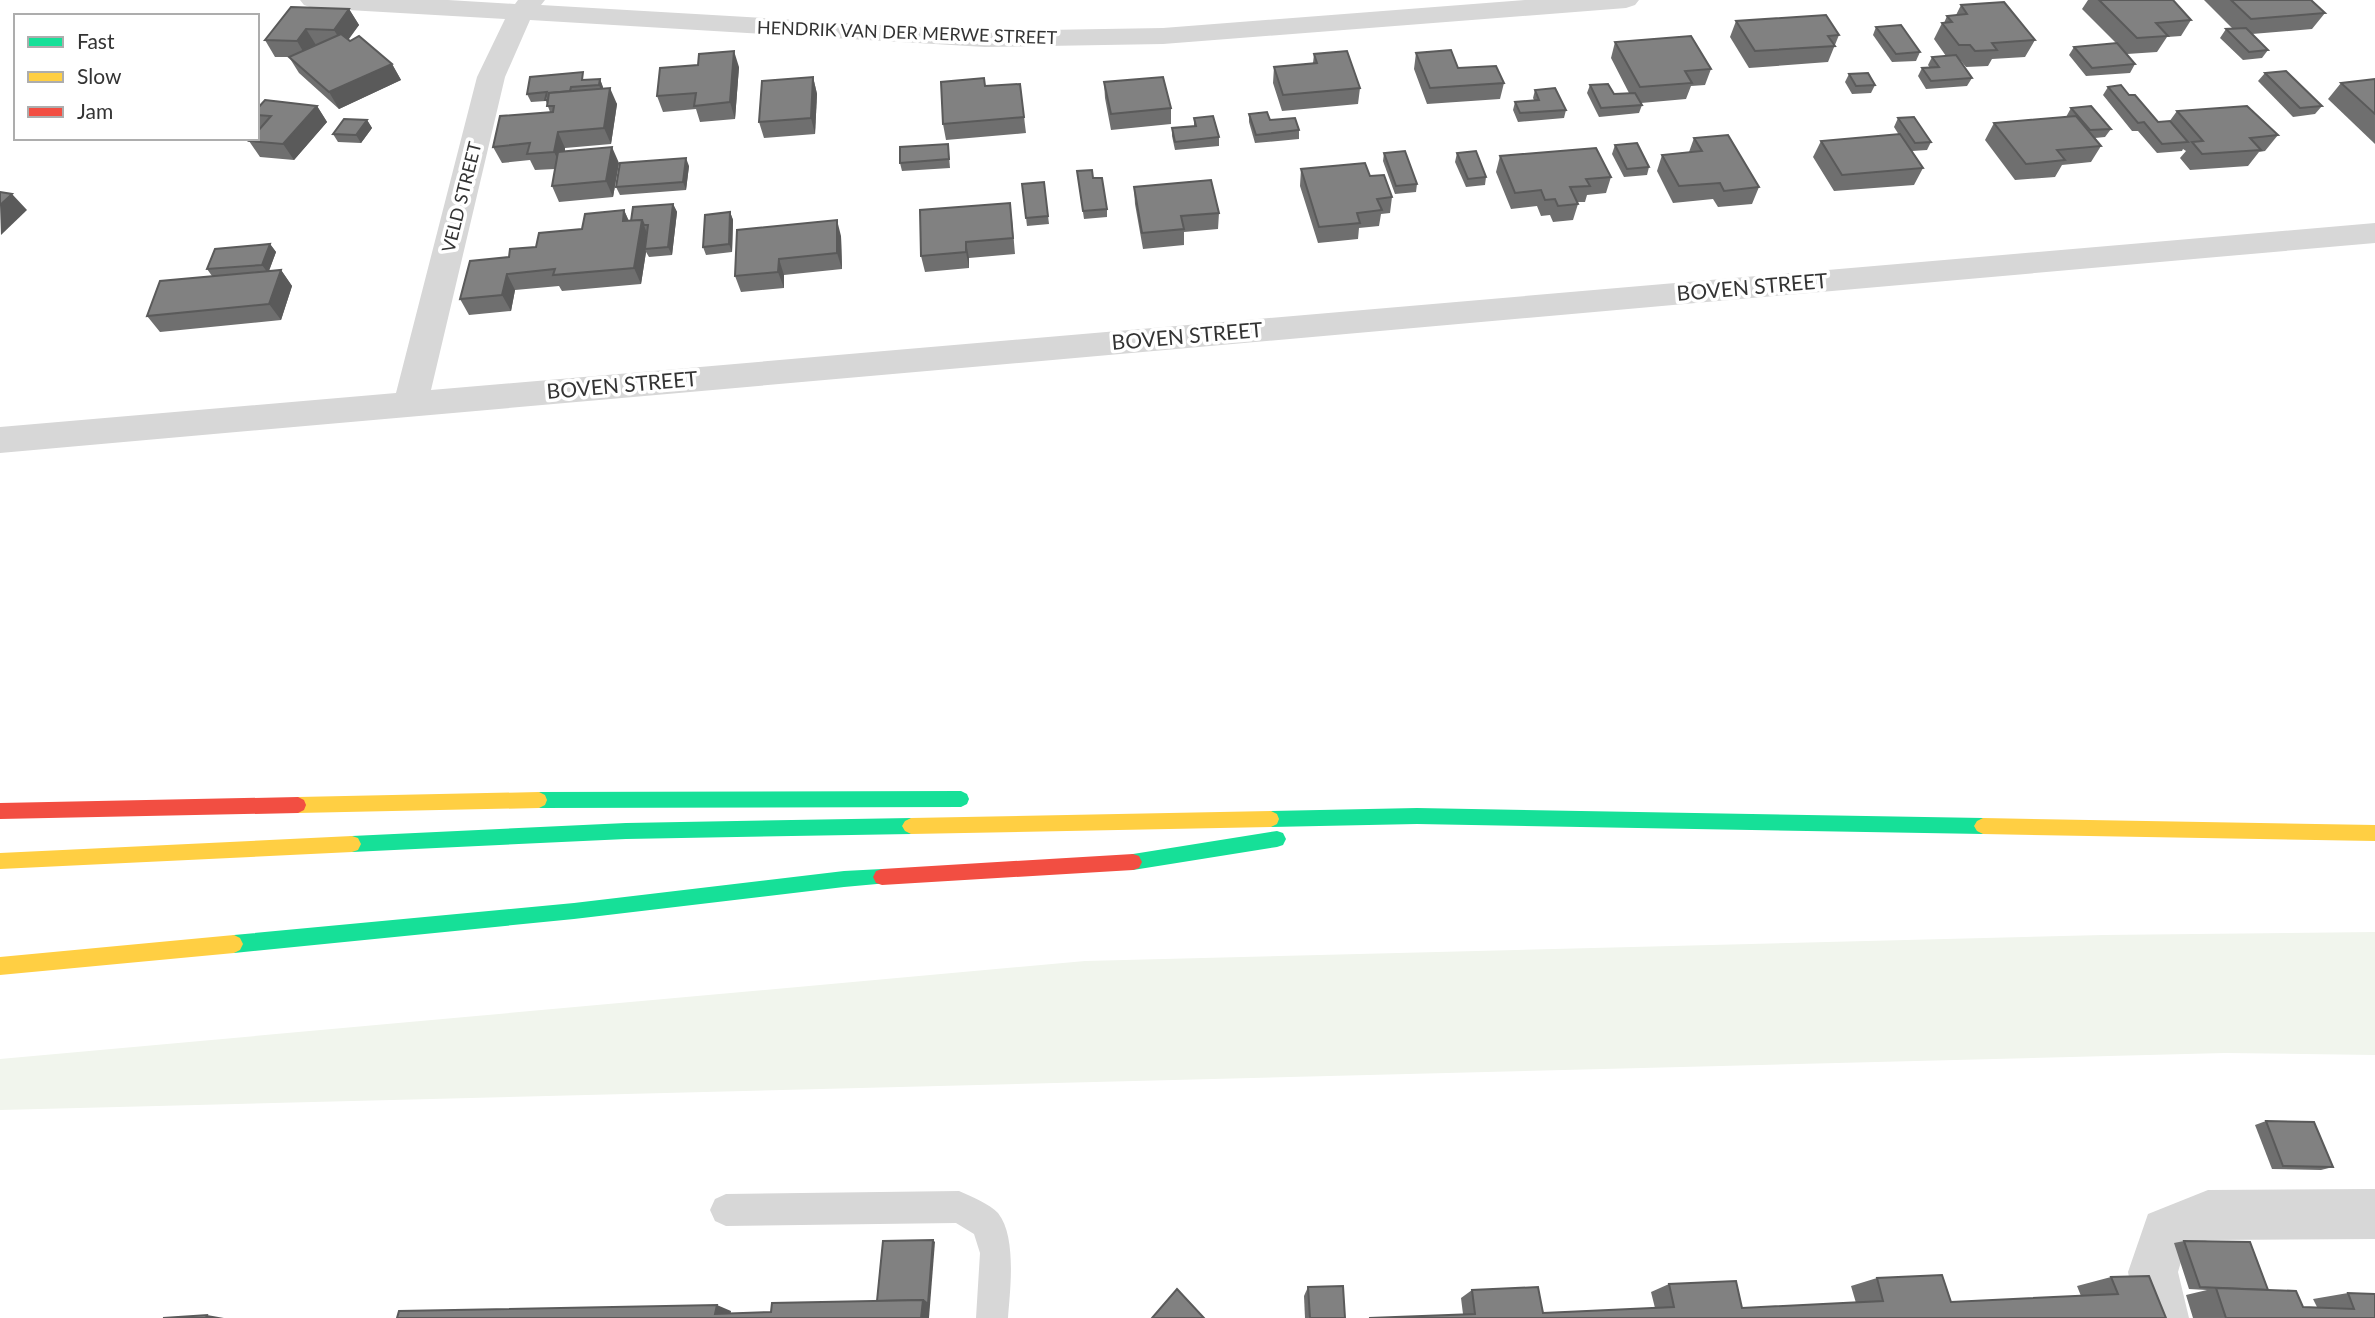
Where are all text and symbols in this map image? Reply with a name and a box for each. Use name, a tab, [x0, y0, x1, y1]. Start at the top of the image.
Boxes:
legend	[14, 14, 259, 140]
street label: HENDRIK VAN DER MERWE STREET	[756, 16, 1058, 48]
text: Fast	[77, 28, 115, 53]
text: Slow	[77, 63, 122, 88]
text: Jam	[77, 98, 113, 123]
street label: VELD STREET	[437, 139, 485, 255]
street label: BOVEN STREET	[1676, 267, 1829, 305]
street label: BOVEN STREET	[1111, 316, 1264, 354]
street label: BOVEN STREET	[546, 365, 699, 403]

